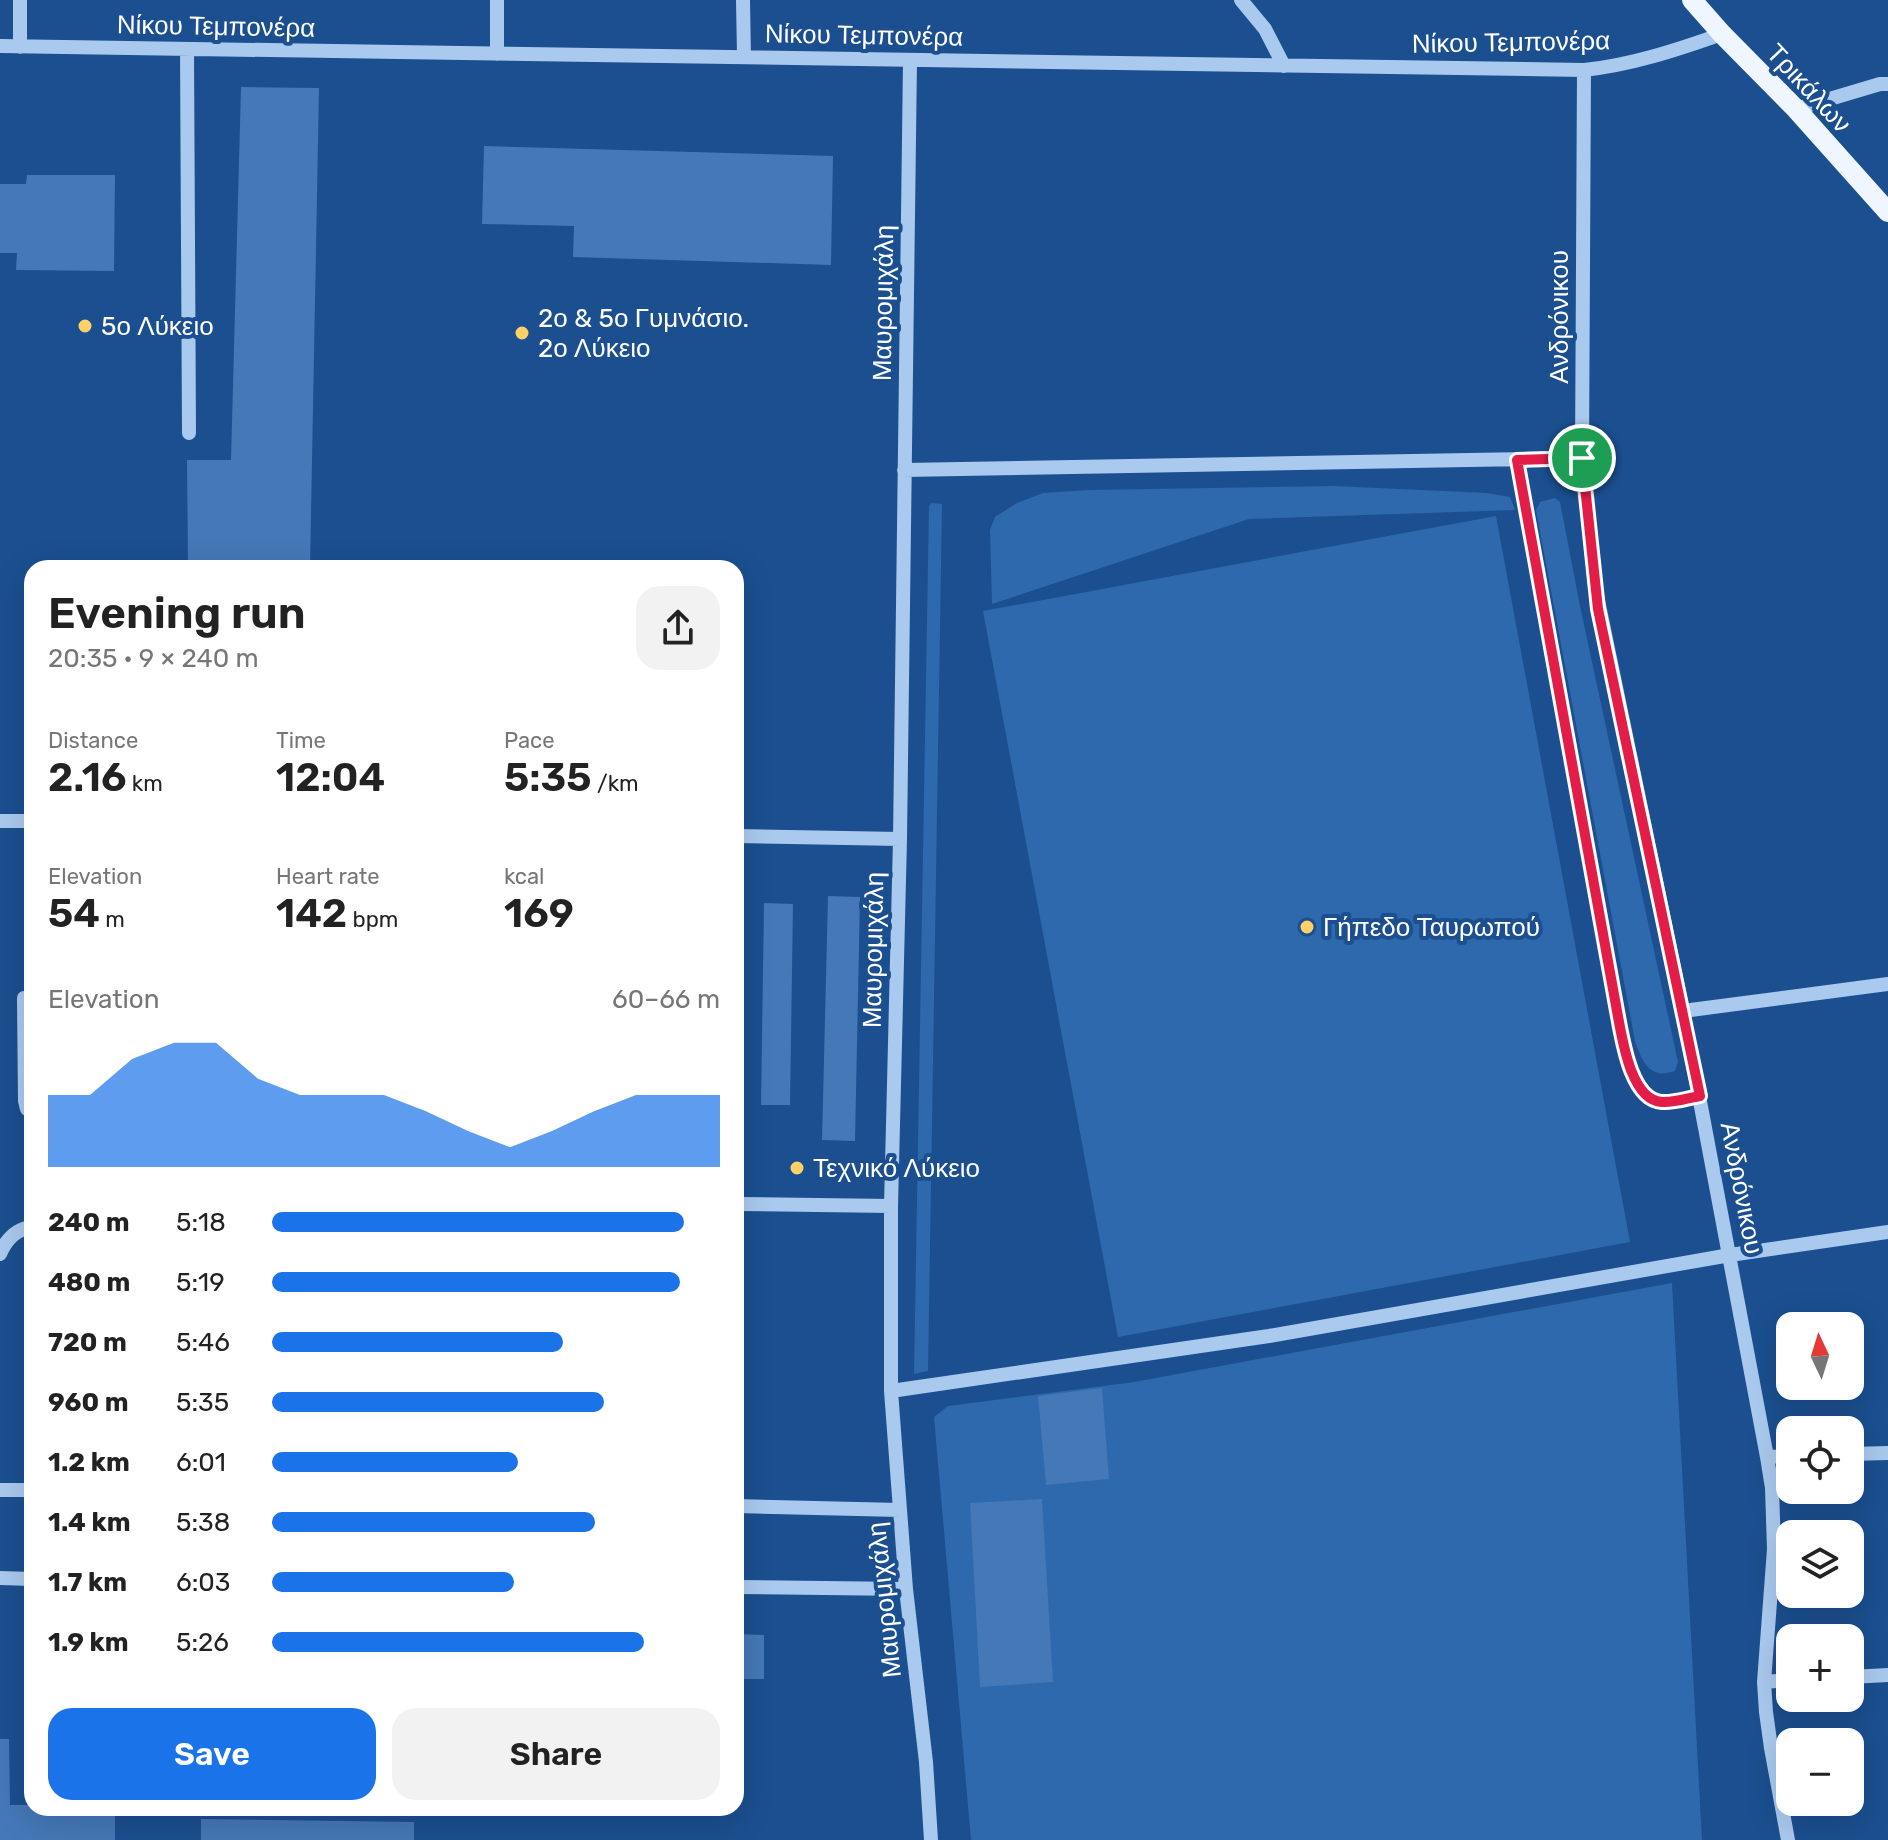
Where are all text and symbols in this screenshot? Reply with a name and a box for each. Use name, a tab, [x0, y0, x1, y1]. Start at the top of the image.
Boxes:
street label: Νίκου Τεμπονέρα	[117, 9, 315, 44]
street label: Νίκου Τεμπονέρα	[765, 18, 963, 53]
street label: Νίκου Τεμπονέρα	[1412, 25, 1610, 60]
street label: Τρικάλων	[1760, 38, 1858, 139]
street label: Μαυρομιχάλη	[867, 225, 900, 381]
street label: Ανδρόνικου	[1544, 250, 1575, 384]
place label: 2ο & 5ο Γυμνάσιο. 2ο Λύκειο	[538, 303, 749, 364]
place label: 5ο Λύκειο	[101, 311, 214, 342]
marker: 5ο Λύκειο	[76, 317, 94, 335]
marker: 2ο & 5ο Γυμνάσιο. 2ο Λύκειο	[513, 324, 531, 342]
pin	[1548, 424, 1616, 492]
icon: arrive	[1560, 436, 1604, 480]
button: share	[636, 586, 720, 670]
text: Evening run	[48, 587, 306, 639]
text: 20:35 · 9 × 240 m	[48, 643, 259, 674]
text: Distance	[48, 727, 138, 754]
text: Time	[276, 727, 326, 754]
text: Pace	[504, 727, 555, 754]
text: 2.16	[48, 754, 126, 801]
text: 12:04	[276, 754, 385, 801]
text: 5:35	[504, 754, 592, 801]
text: km	[126, 770, 163, 797]
text: /km	[592, 770, 639, 797]
text: Elevation	[48, 863, 142, 890]
text: Heart rate	[276, 863, 380, 890]
text: kcal	[504, 863, 544, 890]
street label: Μαυρομιχάλη	[857, 872, 890, 1028]
text: 54	[48, 890, 100, 937]
text: 142	[276, 890, 347, 937]
text: 169	[504, 890, 574, 937]
text: m	[100, 906, 125, 933]
text: bpm	[347, 906, 398, 933]
place label: Γήπεδο Ταυρωπού	[1323, 912, 1540, 943]
marker: Γήπεδο Ταυρωπού	[1298, 918, 1316, 936]
text: Elevation	[48, 984, 159, 1015]
text: 60–66 m	[612, 984, 720, 1015]
street label: Ανδρόνικου	[1714, 1119, 1769, 1257]
place label: Τεχνικό Λύκειο	[813, 1153, 980, 1184]
marker: Τεχνικό Λύκειο	[788, 1159, 806, 1177]
text: 240 m	[48, 1207, 130, 1238]
text: 5:18	[176, 1207, 226, 1238]
text: 480 m	[48, 1267, 130, 1298]
text: 5:19	[176, 1267, 225, 1298]
north arrow	[1776, 1312, 1864, 1400]
map controls	[1776, 1312, 1864, 1816]
text: 720 m	[48, 1327, 127, 1358]
text: 5:46	[176, 1327, 230, 1358]
text: 960 m	[48, 1387, 129, 1418]
text: 5:35	[176, 1387, 229, 1418]
button: locate	[1776, 1416, 1864, 1504]
text: 1.2 km	[48, 1447, 130, 1478]
text: 6:01	[176, 1447, 226, 1478]
text: 1.4 km	[48, 1507, 130, 1538]
text: 5:38	[176, 1507, 230, 1538]
button: layers	[1776, 1520, 1864, 1608]
street label: Μαυρομιχάλη	[861, 1521, 908, 1679]
text: 1.7 km	[48, 1567, 127, 1598]
text: 6:03	[176, 1567, 230, 1598]
button: +	[1776, 1624, 1864, 1712]
text: 1.9 km	[48, 1627, 129, 1658]
text: 5:26	[176, 1627, 229, 1658]
button: Save	[48, 1708, 376, 1800]
button: Share	[392, 1708, 720, 1800]
button: −	[1776, 1728, 1864, 1816]

